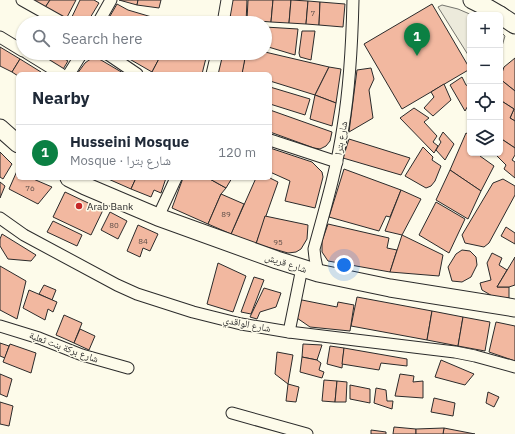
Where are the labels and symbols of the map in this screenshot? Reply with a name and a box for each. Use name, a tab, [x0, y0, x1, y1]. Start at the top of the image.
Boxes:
house number: 7	[311, 8, 316, 18]
pin: 1	[404, 23, 430, 56]
street label: شارع بترا	[332, 120, 350, 156]
house number: 76	[25, 183, 35, 193]
place label: Arab Bank	[87, 200, 134, 213]
marker: Arab Bank	[74, 201, 84, 211]
house number: 89	[221, 209, 231, 219]
house number: 80	[109, 220, 119, 230]
house number: 84	[138, 236, 148, 246]
house number: 95	[273, 237, 283, 247]
street label: شارع قريش	[263, 250, 309, 276]
your location	[334, 255, 354, 275]
street label: شارع الواقدي	[222, 313, 272, 337]
street label: شارع بركة بنت ثعلبة	[28, 328, 101, 366]

